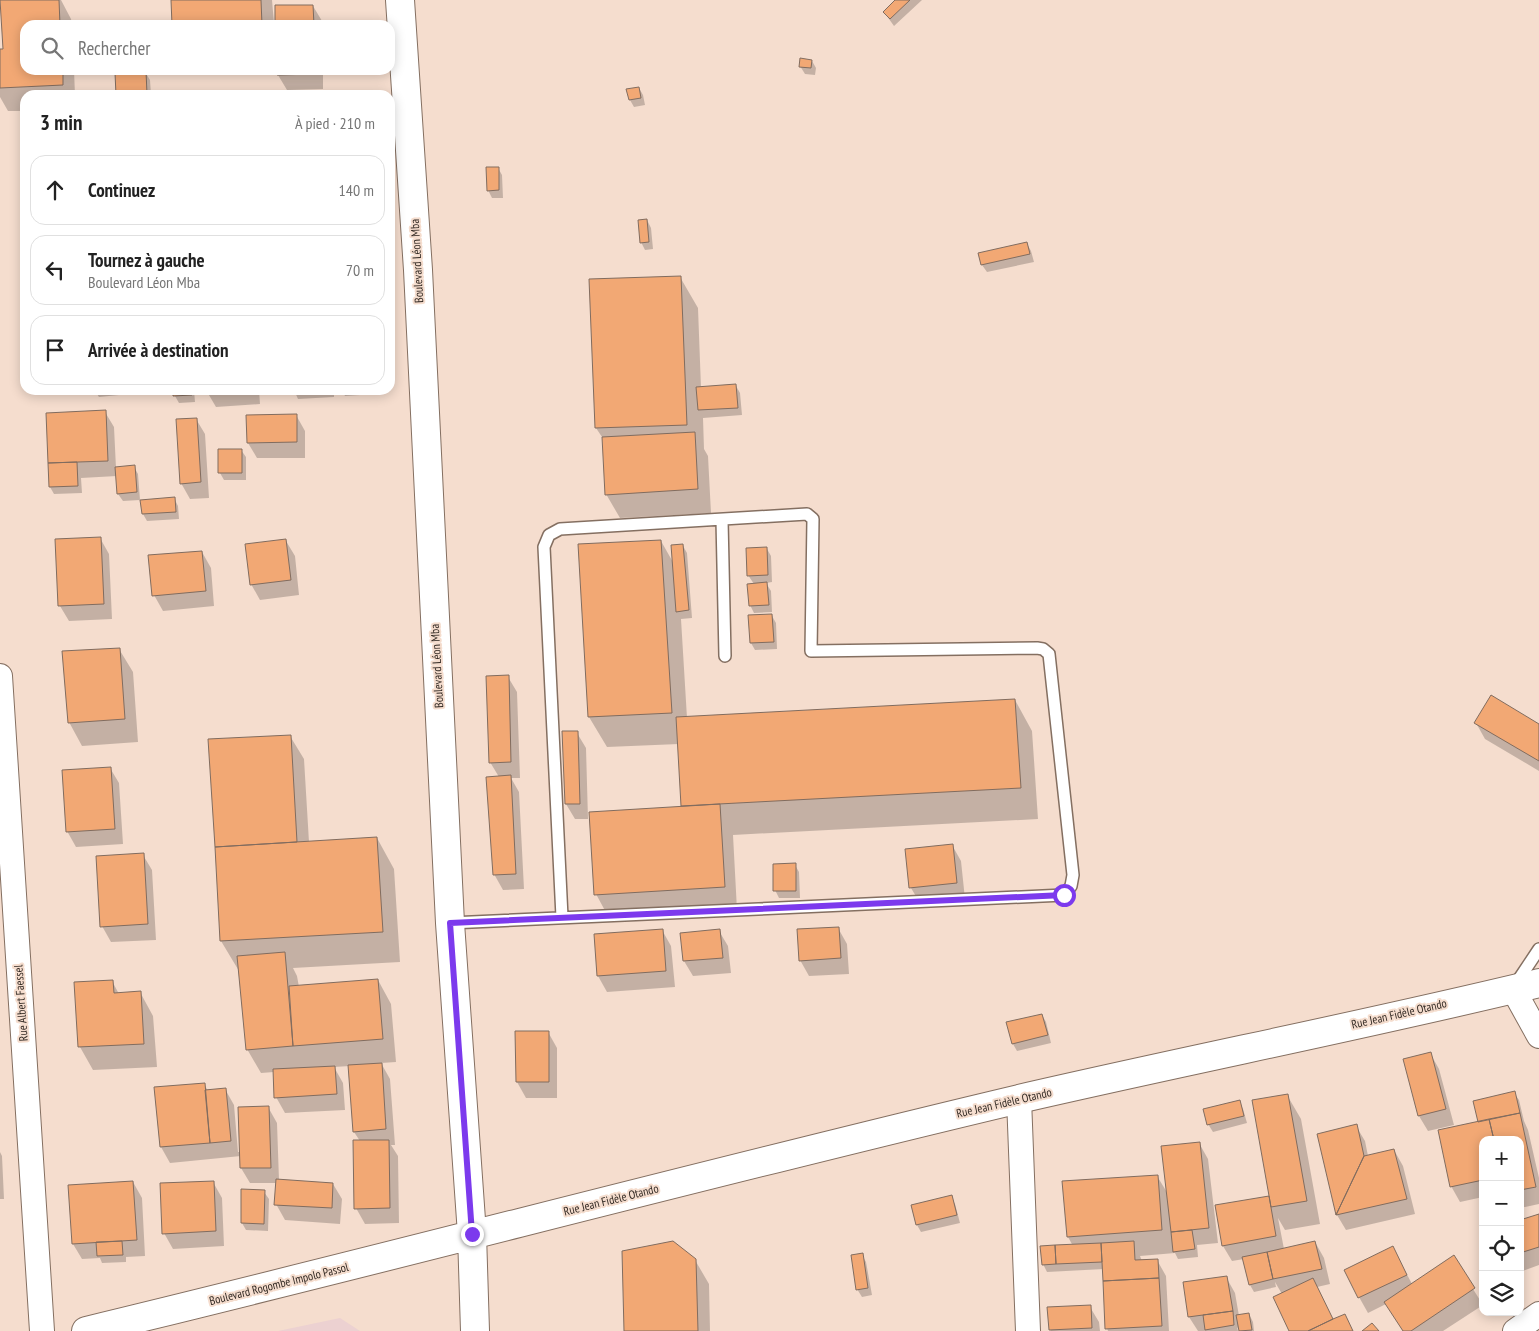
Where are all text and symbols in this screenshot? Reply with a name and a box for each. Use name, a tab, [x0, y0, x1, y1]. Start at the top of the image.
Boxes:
search box	[20, 20, 395, 75]
icon: search	[38, 34, 66, 62]
text: Rechercher	[78, 36, 150, 60]
text: 3 min	[40, 109, 82, 136]
text: À pied · 210 m	[295, 113, 375, 133]
icon: ahead	[41, 176, 69, 204]
text: Continuez	[88, 178, 155, 202]
text: 140 m	[339, 180, 374, 200]
street label: Boulevard Léon Mba	[407, 218, 426, 303]
text: Tournez à gauche	[88, 248, 205, 272]
icon: left	[41, 256, 69, 284]
text: 70 m	[346, 260, 374, 280]
text: Boulevard Léon Mba	[88, 272, 200, 292]
icon: arrive	[41, 336, 69, 364]
text: Arrivée à destination	[88, 338, 229, 362]
street label: Boulevard Léon Mba	[427, 623, 446, 708]
route start	[1053, 884, 1076, 907]
street label: Rue Albert Faessel	[10, 964, 31, 1042]
street label: Rue Jean Fidèle Otando	[1350, 995, 1448, 1032]
street label: Rue Jean Fidèle Otando	[955, 1084, 1053, 1121]
map controls	[1479, 1136, 1524, 1316]
button: +	[1479, 1136, 1524, 1181]
street label: Rue Jean Fidèle Otando	[562, 1180, 660, 1219]
button: −	[1479, 1181, 1524, 1226]
route end	[461, 1223, 484, 1246]
button: locate	[1479, 1226, 1524, 1271]
street label: Boulevard Rogombe Impolo Passol	[208, 1259, 350, 1308]
button: layers	[1479, 1271, 1524, 1316]

